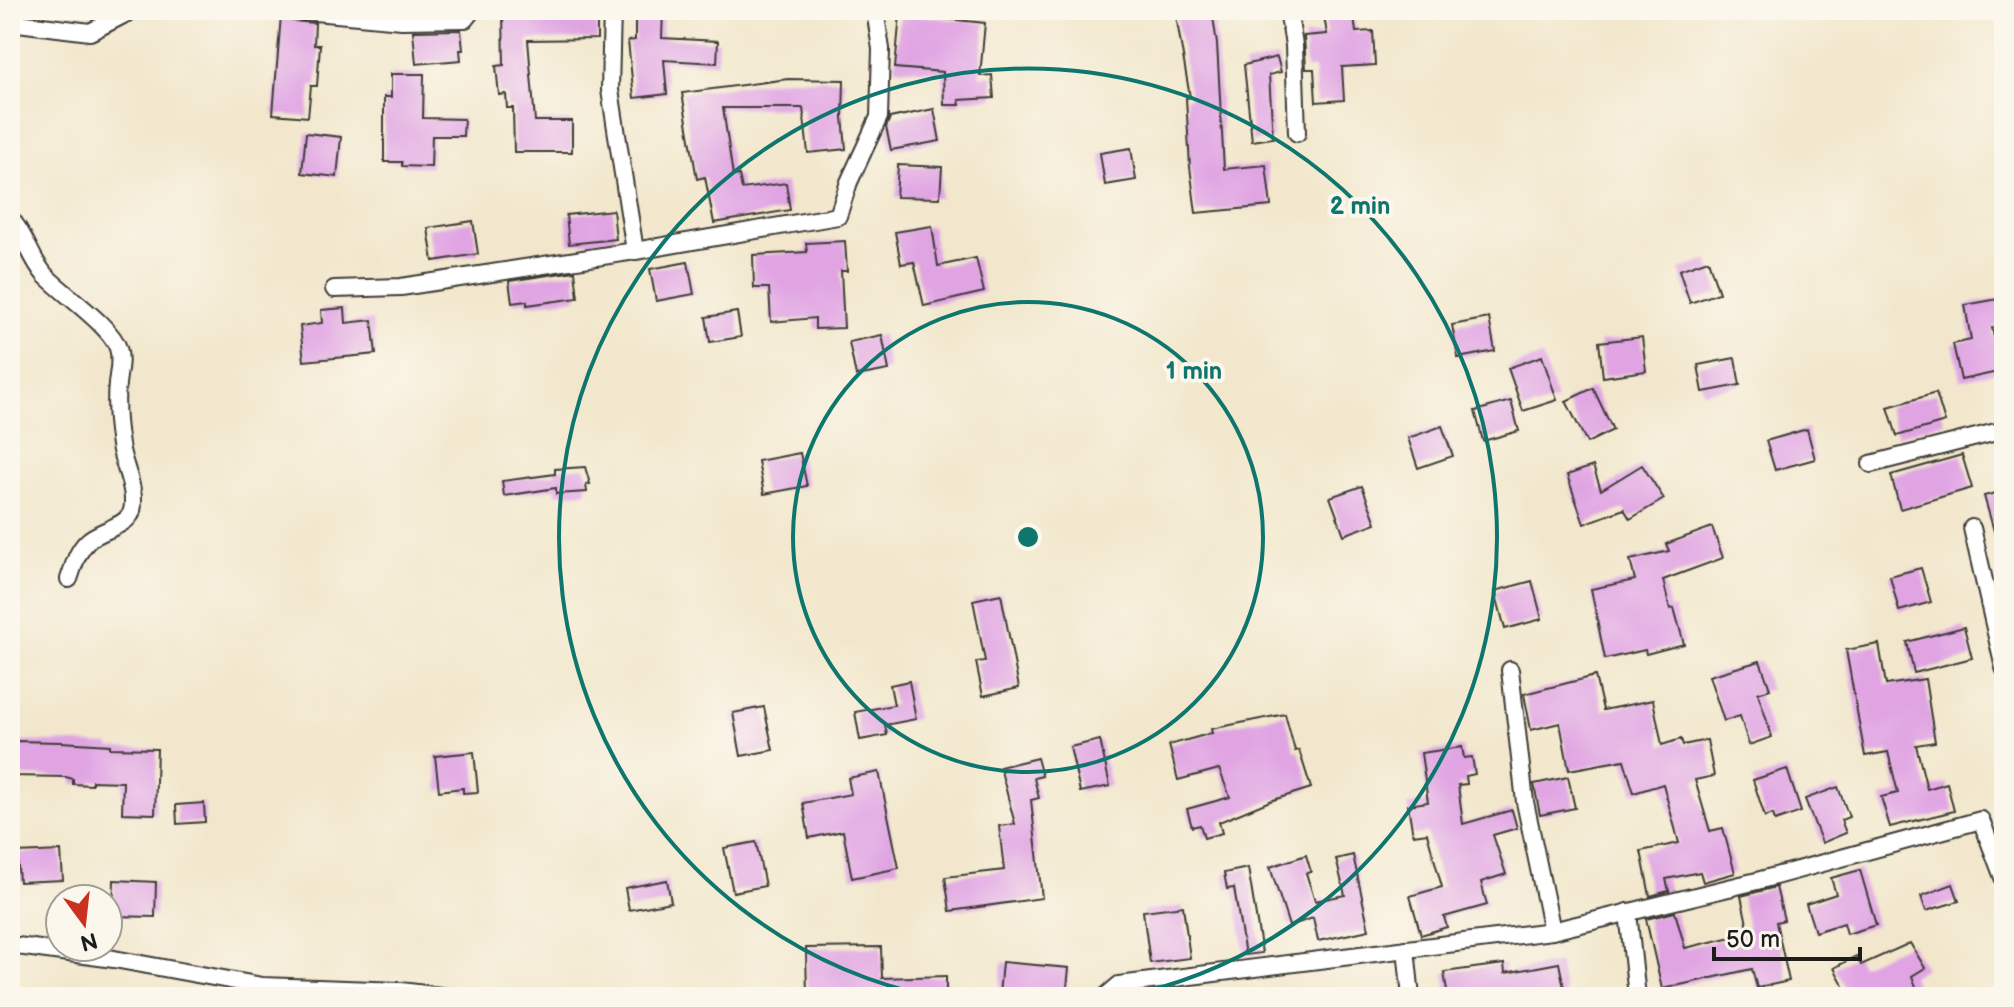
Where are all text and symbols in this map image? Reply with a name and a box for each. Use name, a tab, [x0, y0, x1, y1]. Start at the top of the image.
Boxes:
text: 2 min	[1330, 192, 1390, 221]
text: 1 min	[1166, 357, 1222, 386]
centre of rings	[1014, 523, 1042, 551]
north arrow	[44, 883, 124, 963]
scale bar	[1714, 911, 1860, 961]
text: 50 m	[1726, 925, 1780, 954]
text: N	[77, 926, 100, 956]

